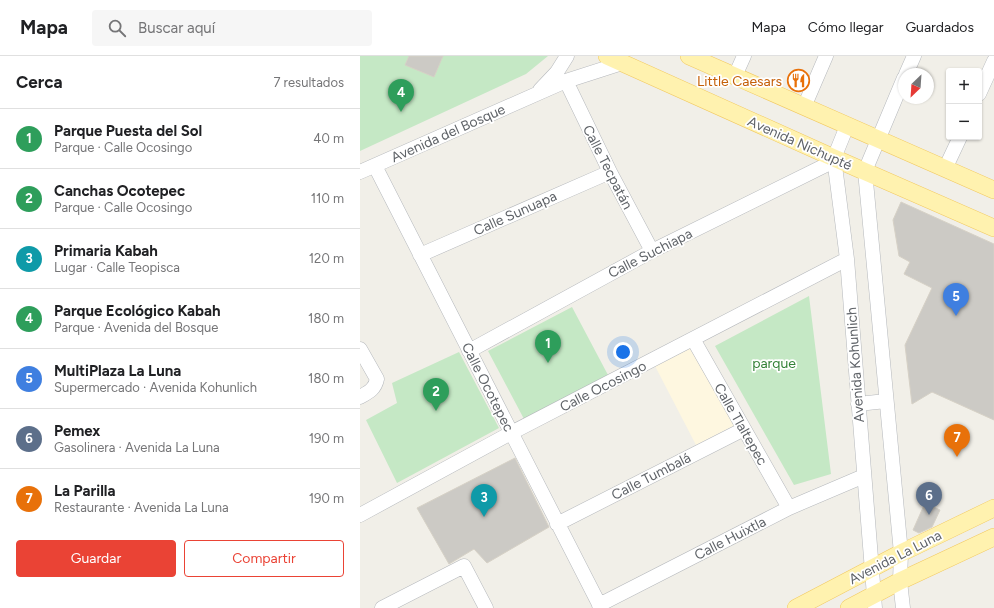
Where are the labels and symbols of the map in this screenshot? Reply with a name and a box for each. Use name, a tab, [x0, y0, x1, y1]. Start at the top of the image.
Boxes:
restaurant icon: Little Caesars	[785, 68, 811, 94]
north arrow	[898, 68, 934, 104]
place label: Little Caesars	[697, 73, 782, 90]
pin: 4	[388, 79, 414, 112]
street label: Avenida del Bosque	[389, 101, 508, 166]
street label: Avenida Nichupté	[745, 113, 855, 174]
street label: Calle Tecpatán	[579, 122, 636, 212]
street label: Calle Sunuapa	[471, 188, 559, 239]
street label: Calle Suchiapa	[605, 225, 695, 282]
pin: 5	[943, 283, 969, 316]
street label: Avenida Kohunlich	[843, 307, 868, 423]
pin: 1	[535, 330, 561, 363]
street label: Calle Ocotepec	[458, 340, 517, 435]
your location	[613, 342, 633, 362]
park label: parque	[752, 355, 796, 372]
street label: Calle Ocosingo	[557, 357, 649, 416]
pin: 2	[423, 378, 449, 411]
street label: Calle Tlaltepec	[710, 380, 771, 469]
pin: 7	[944, 424, 970, 457]
street label: Calle Tumbalá	[609, 449, 694, 504]
pin: 6	[916, 482, 942, 515]
pin: 3	[471, 484, 497, 517]
street label: Calle Huixtla	[692, 513, 769, 564]
street label: Avenida La Luna	[846, 527, 944, 588]

